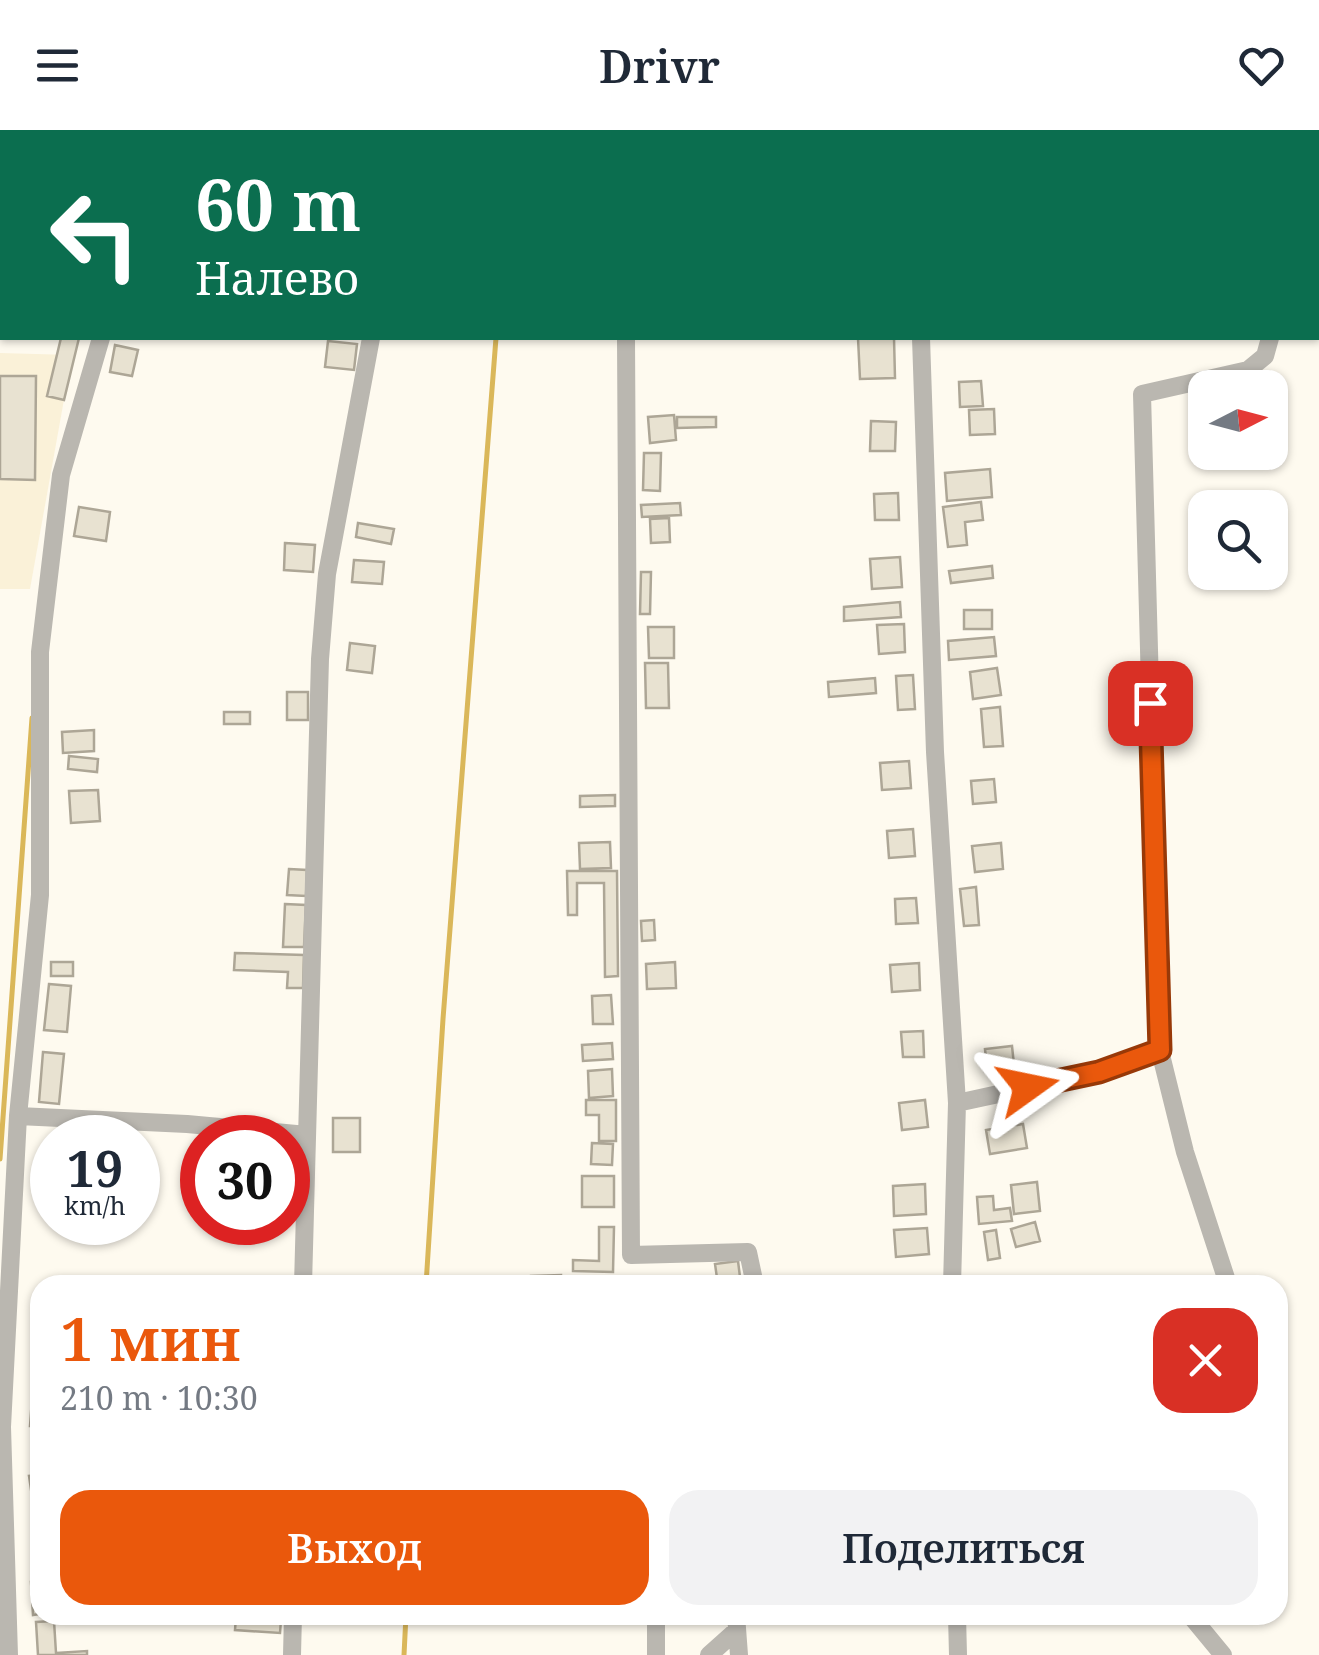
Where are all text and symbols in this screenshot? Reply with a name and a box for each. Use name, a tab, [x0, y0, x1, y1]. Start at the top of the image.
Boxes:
text: Drivr	[599, 35, 720, 96]
icon: menu	[30, 38, 85, 93]
icon: heart	[1234, 38, 1289, 93]
text: 60 m	[195, 156, 361, 252]
icon: left	[30, 170, 160, 300]
text: Налево	[195, 247, 359, 308]
north arrow	[1188, 370, 1288, 470]
map controls	[1188, 370, 1288, 590]
button: search	[1188, 490, 1288, 590]
pin	[1108, 661, 1193, 746]
icon: arrive	[1123, 676, 1178, 731]
position arrow	[976, 1035, 1080, 1139]
speed limit sign: 30	[180, 1115, 310, 1245]
text: 19	[67, 1134, 123, 1202]
text: km/h	[64, 1188, 126, 1222]
text: 1 мин	[60, 1297, 241, 1379]
button: close	[1153, 1308, 1258, 1413]
text: 210 m · 10:30	[60, 1376, 258, 1419]
button: Выход	[60, 1490, 649, 1605]
button: Поделиться	[669, 1490, 1258, 1605]

